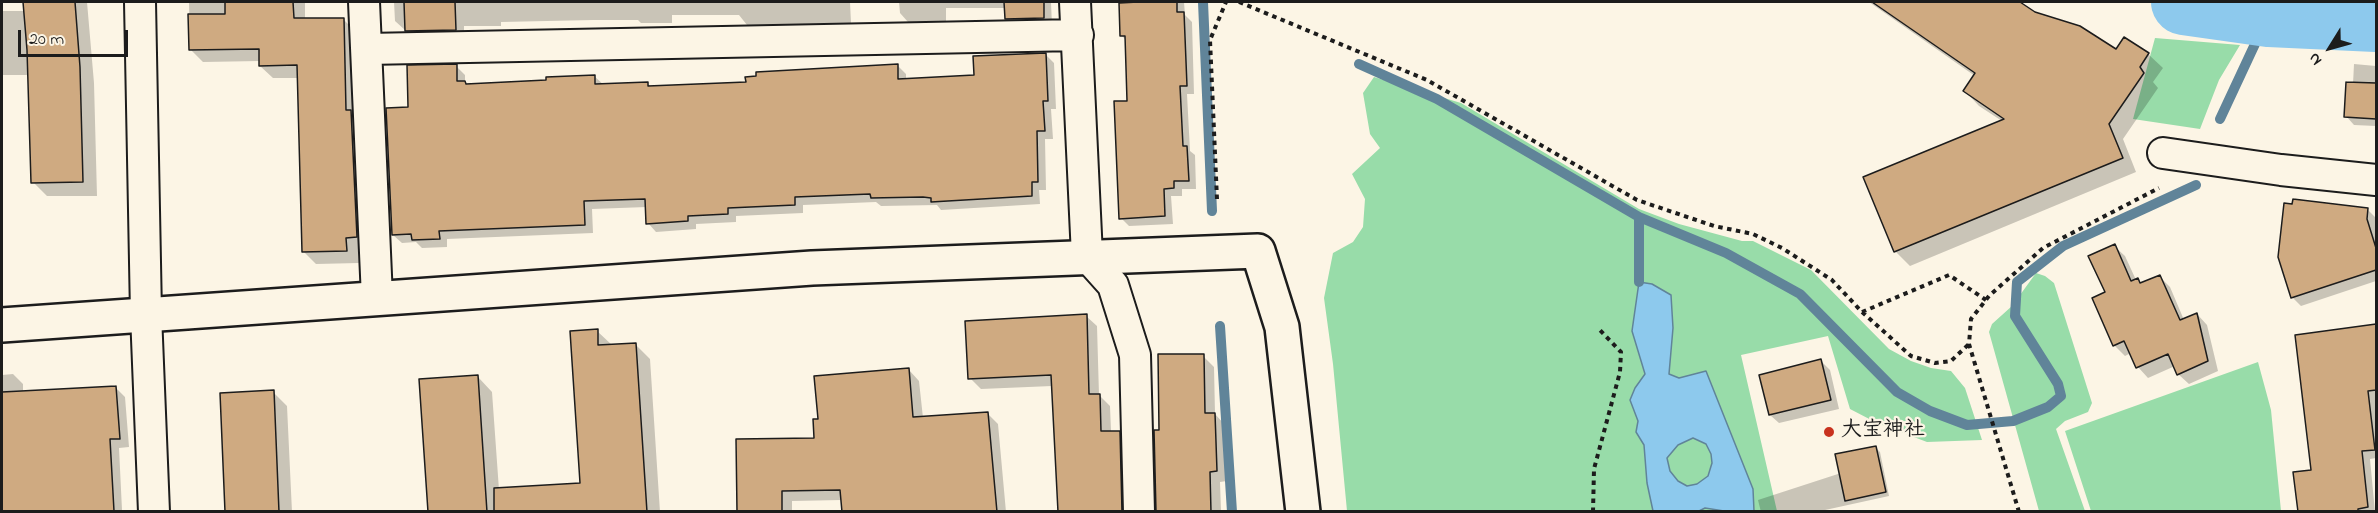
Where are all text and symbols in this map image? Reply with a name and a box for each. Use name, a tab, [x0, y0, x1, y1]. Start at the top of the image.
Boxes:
scale bar	[21, 18, 130, 56]
north arrow	[2300, 18, 2360, 78]
text: 20 m	[29, 27, 64, 53]
text: N	[2303, 47, 2328, 70]
place label: 大宝神社	[1841, 419, 1925, 445]
marker: 大宝神社	[1822, 425, 1836, 439]

